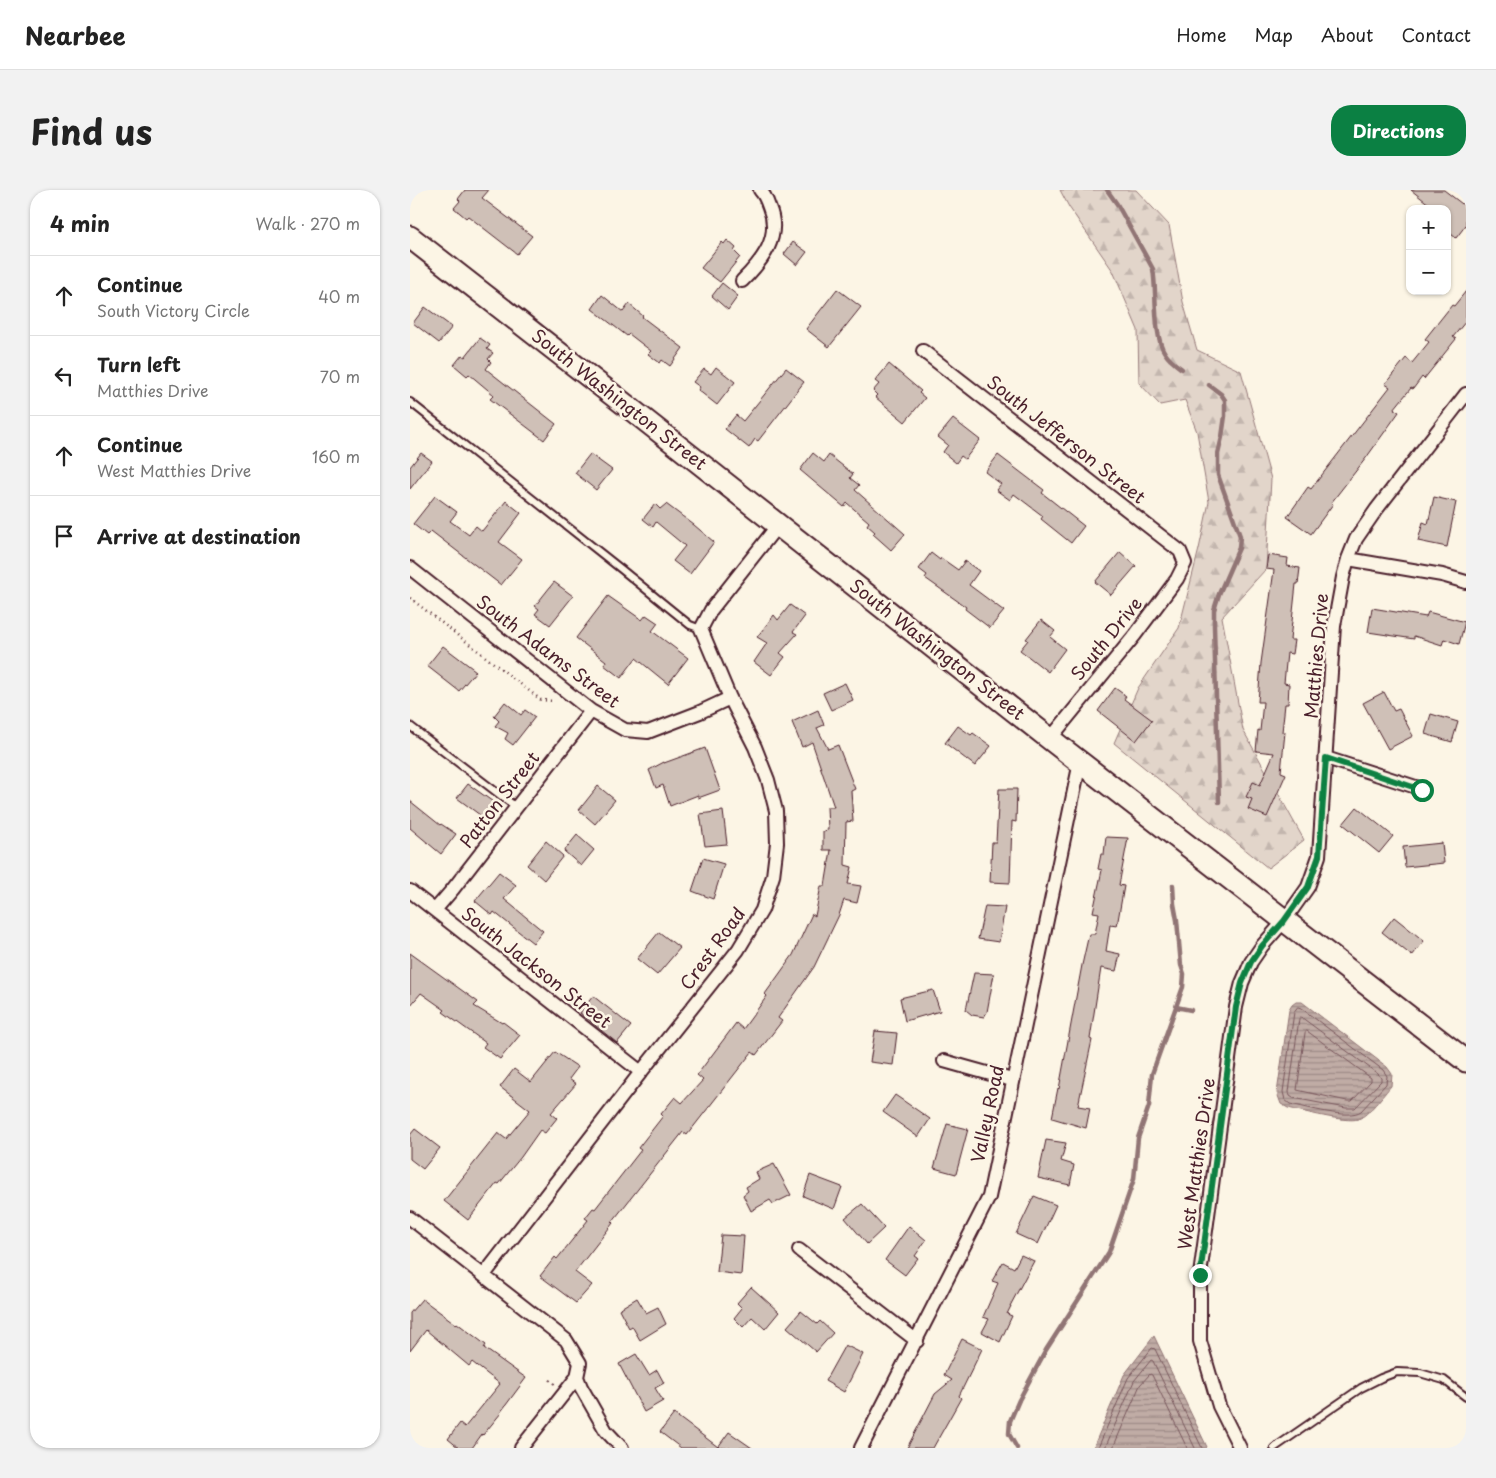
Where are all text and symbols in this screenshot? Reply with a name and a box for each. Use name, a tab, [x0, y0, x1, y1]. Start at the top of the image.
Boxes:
text: Nearbee	[25, 17, 126, 53]
text: Home	[1176, 21, 1226, 48]
text: Map	[1254, 21, 1293, 48]
text: About	[1321, 21, 1373, 48]
text: Contact	[1401, 21, 1471, 48]
text: Find us	[30, 104, 152, 157]
button: Directions	[1331, 105, 1466, 156]
map controls	[1406, 205, 1451, 295]
button: +	[1406, 205, 1451, 250]
text: 4 min	[50, 207, 110, 239]
text: Walk · 270 m	[256, 211, 360, 235]
button: −	[1406, 250, 1451, 295]
text: Continue	[97, 270, 183, 298]
icon: ahead	[50, 282, 78, 310]
text: 40 m	[318, 284, 360, 308]
text: South Victory Circle	[97, 298, 250, 322]
street label: South Washington Street	[527, 322, 713, 476]
text: Turn left	[97, 350, 181, 378]
icon: left	[50, 362, 78, 390]
text: 70 m	[320, 364, 360, 388]
street label: South Jefferson Street	[982, 368, 1152, 509]
text: Matthies Drive	[97, 378, 209, 402]
text: Continue	[97, 430, 183, 458]
icon: ahead	[50, 442, 78, 470]
text: 160 m	[312, 444, 360, 468]
text: West Matthies Drive	[97, 458, 251, 482]
icon: arrive	[50, 522, 78, 550]
text: Arrive at destination	[97, 522, 301, 550]
street label: South Washington Street	[845, 572, 1031, 726]
street label: South Adams Street	[471, 588, 626, 714]
street label: South Drive	[1064, 591, 1148, 686]
street label: Matthies Drive	[1297, 592, 1334, 720]
street label: Patton Street	[452, 745, 545, 853]
route start	[1411, 779, 1434, 802]
street label: South Jackson Street	[456, 900, 618, 1034]
street label: Crest Road	[673, 901, 751, 995]
street label: Valley Road	[963, 1062, 1010, 1165]
street label: West Matthies Drive	[1170, 1076, 1221, 1252]
route end	[1189, 1264, 1212, 1287]

